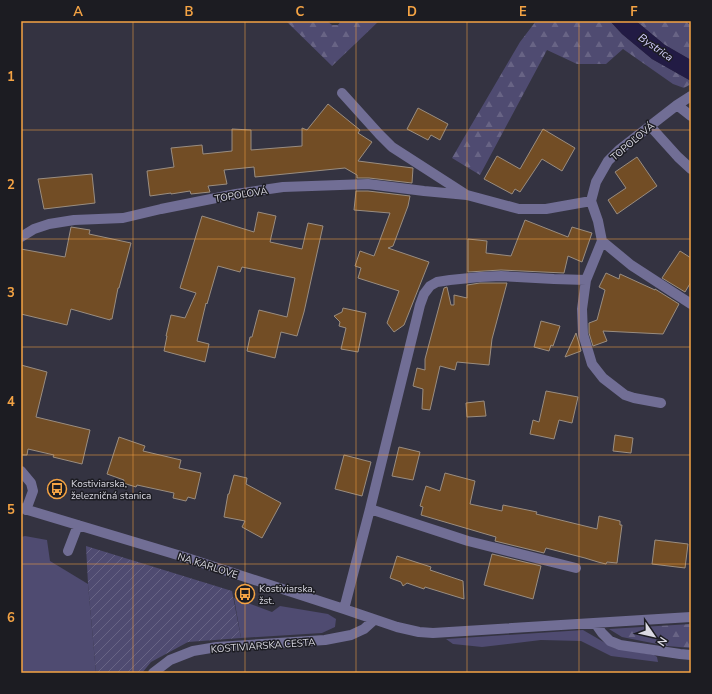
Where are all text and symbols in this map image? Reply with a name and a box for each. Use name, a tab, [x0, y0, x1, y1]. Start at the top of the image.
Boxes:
text: A	[73, 3, 83, 21]
text: B	[185, 3, 194, 21]
text: C	[296, 3, 305, 21]
text: D	[407, 3, 417, 21]
text: E	[519, 3, 527, 21]
text: F	[630, 3, 638, 21]
water label: Bystrica	[635, 30, 676, 65]
text: 1	[7, 68, 15, 86]
street label: TOPOĽOVÁ	[608, 119, 658, 164]
text: 2	[7, 176, 15, 194]
street label: TOPOĽOVÁ	[214, 184, 269, 206]
text: 3	[7, 284, 15, 302]
text: 4	[7, 393, 15, 411]
place label: Kostiviarska, železničná stanica	[71, 477, 151, 503]
bus stop icon: Kostiviarska, železničná stanica	[46, 478, 68, 500]
text: 5	[7, 501, 15, 519]
street label: NA KARLOVE	[176, 550, 240, 582]
place label: Kostiviarska, žst.	[259, 582, 315, 608]
bus stop icon: Kostiviarska, žst.	[234, 583, 256, 605]
text: 6	[7, 609, 15, 627]
north arrow	[634, 616, 674, 656]
text: N	[653, 634, 670, 649]
street label: KOSTIVIARSKA CESTA	[210, 635, 316, 657]

